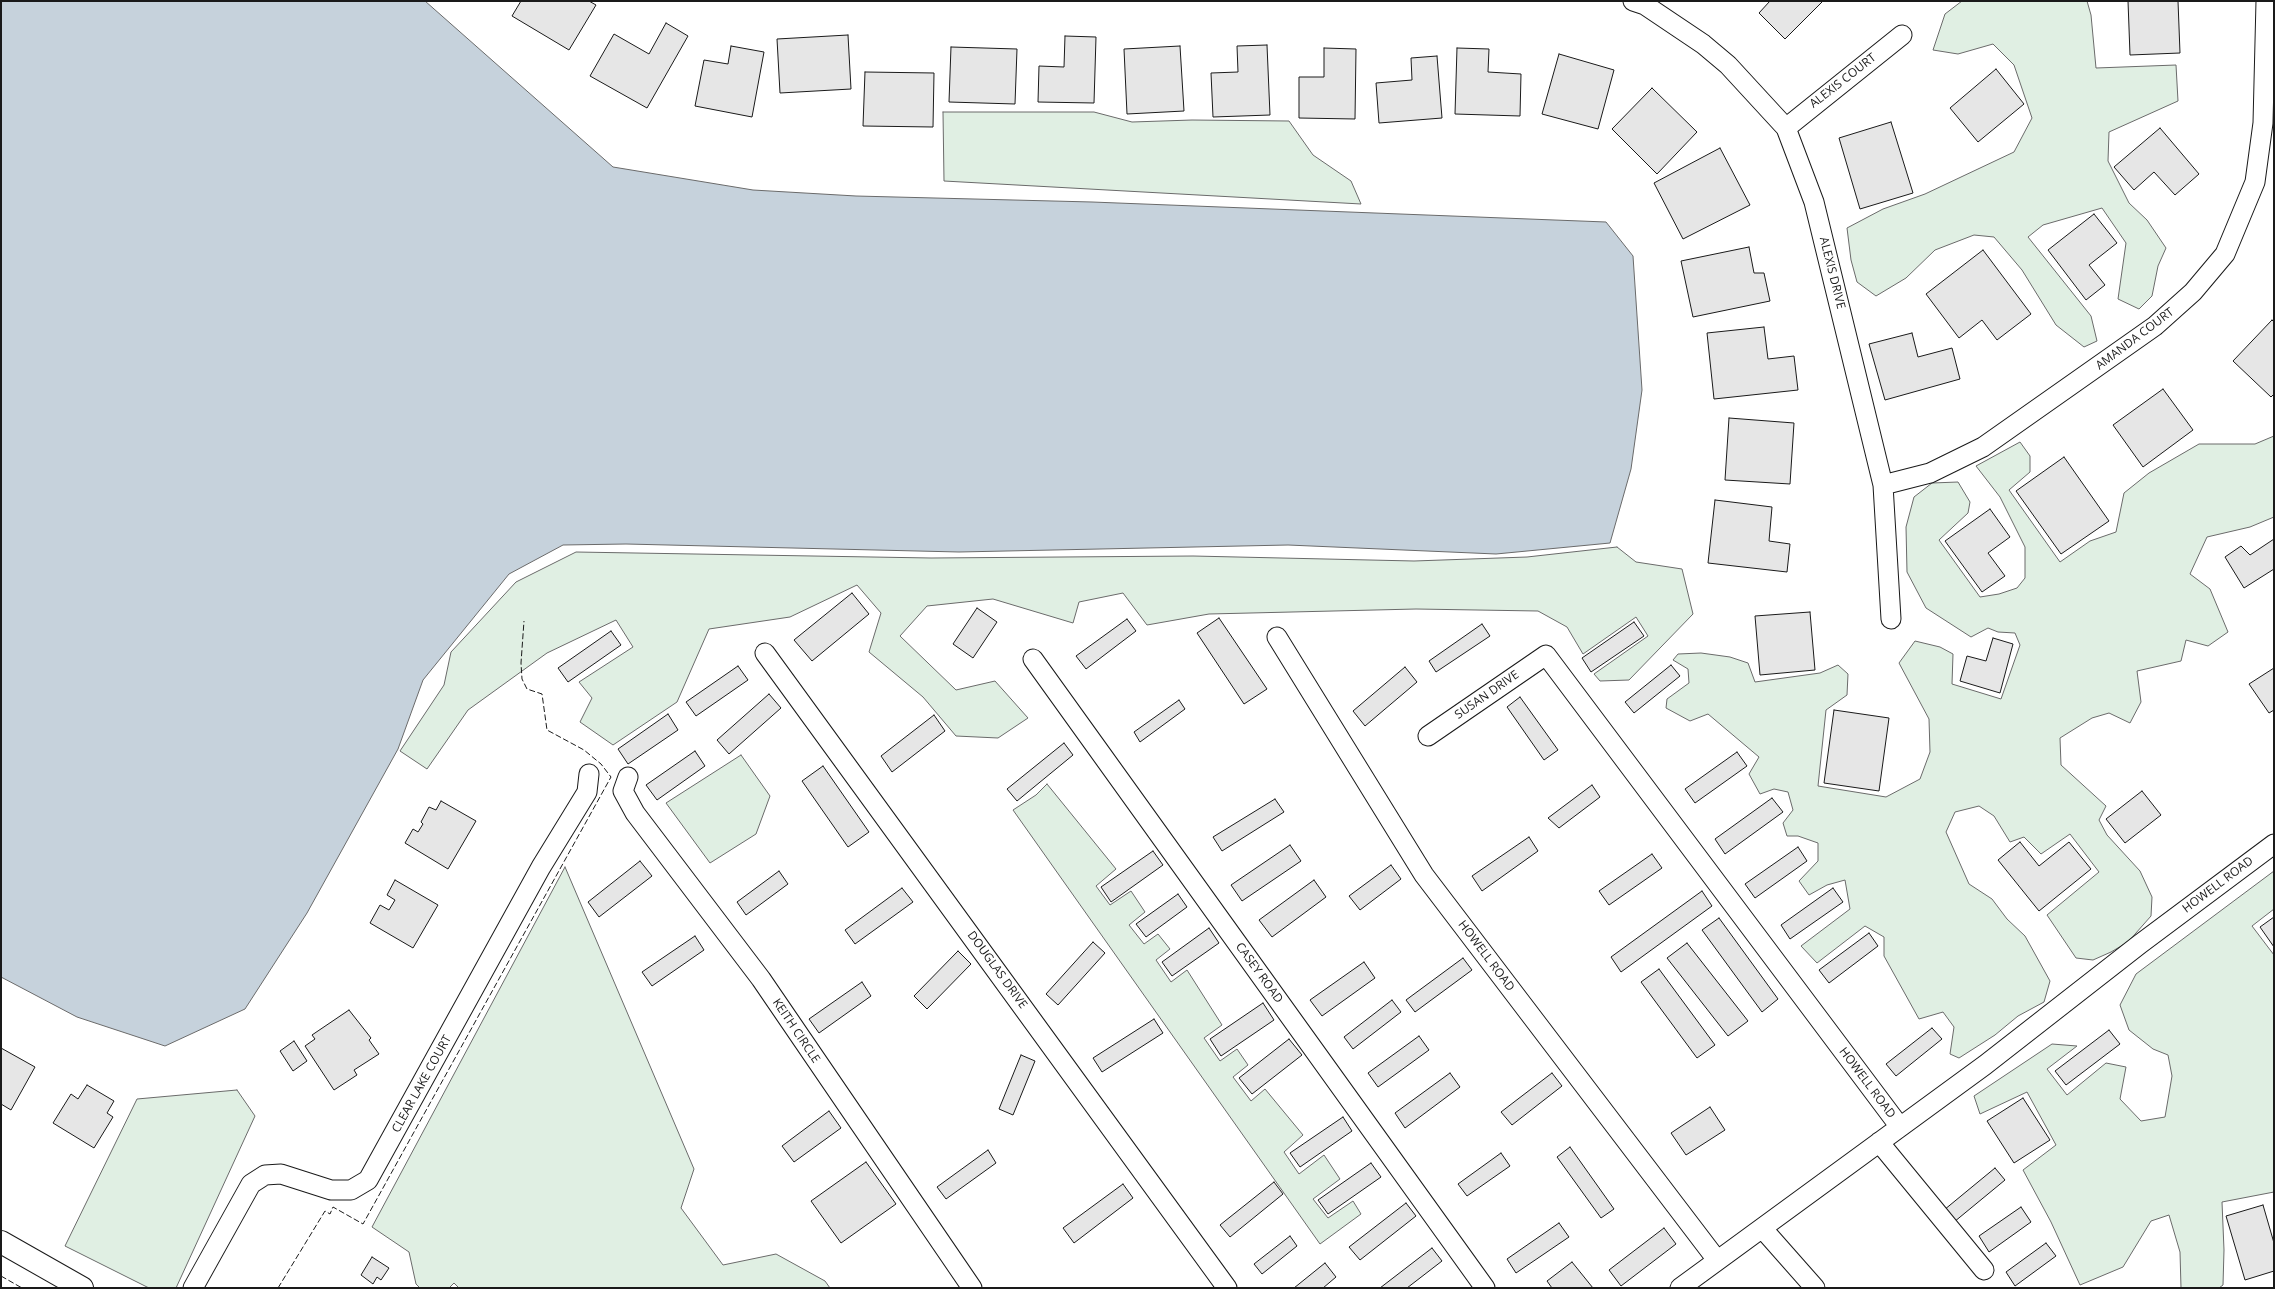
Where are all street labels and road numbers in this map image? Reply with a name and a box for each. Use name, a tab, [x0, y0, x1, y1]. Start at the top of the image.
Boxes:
street label: ALEXIS COURT	[1807, 51, 1879, 111]
street label: ALEXIS DRIVE	[1816, 235, 1848, 311]
street label: AMANDA COURT	[2093, 305, 2177, 373]
street label: SUSAN DRIVE	[1452, 668, 1522, 722]
street label: HOWELL ROAD	[2180, 854, 2256, 916]
street label: HOWELL ROAD	[1455, 918, 1517, 994]
street label: DOUGLAS DRIVE	[964, 928, 1030, 1012]
street label: CASEY ROAD	[1232, 940, 1286, 1006]
street label: KEITH CIRCLE	[769, 996, 823, 1066]
street label: CLEAR LAKE COURT	[389, 1033, 455, 1135]
street label: HOWELL ROAD	[1836, 1045, 1898, 1121]

